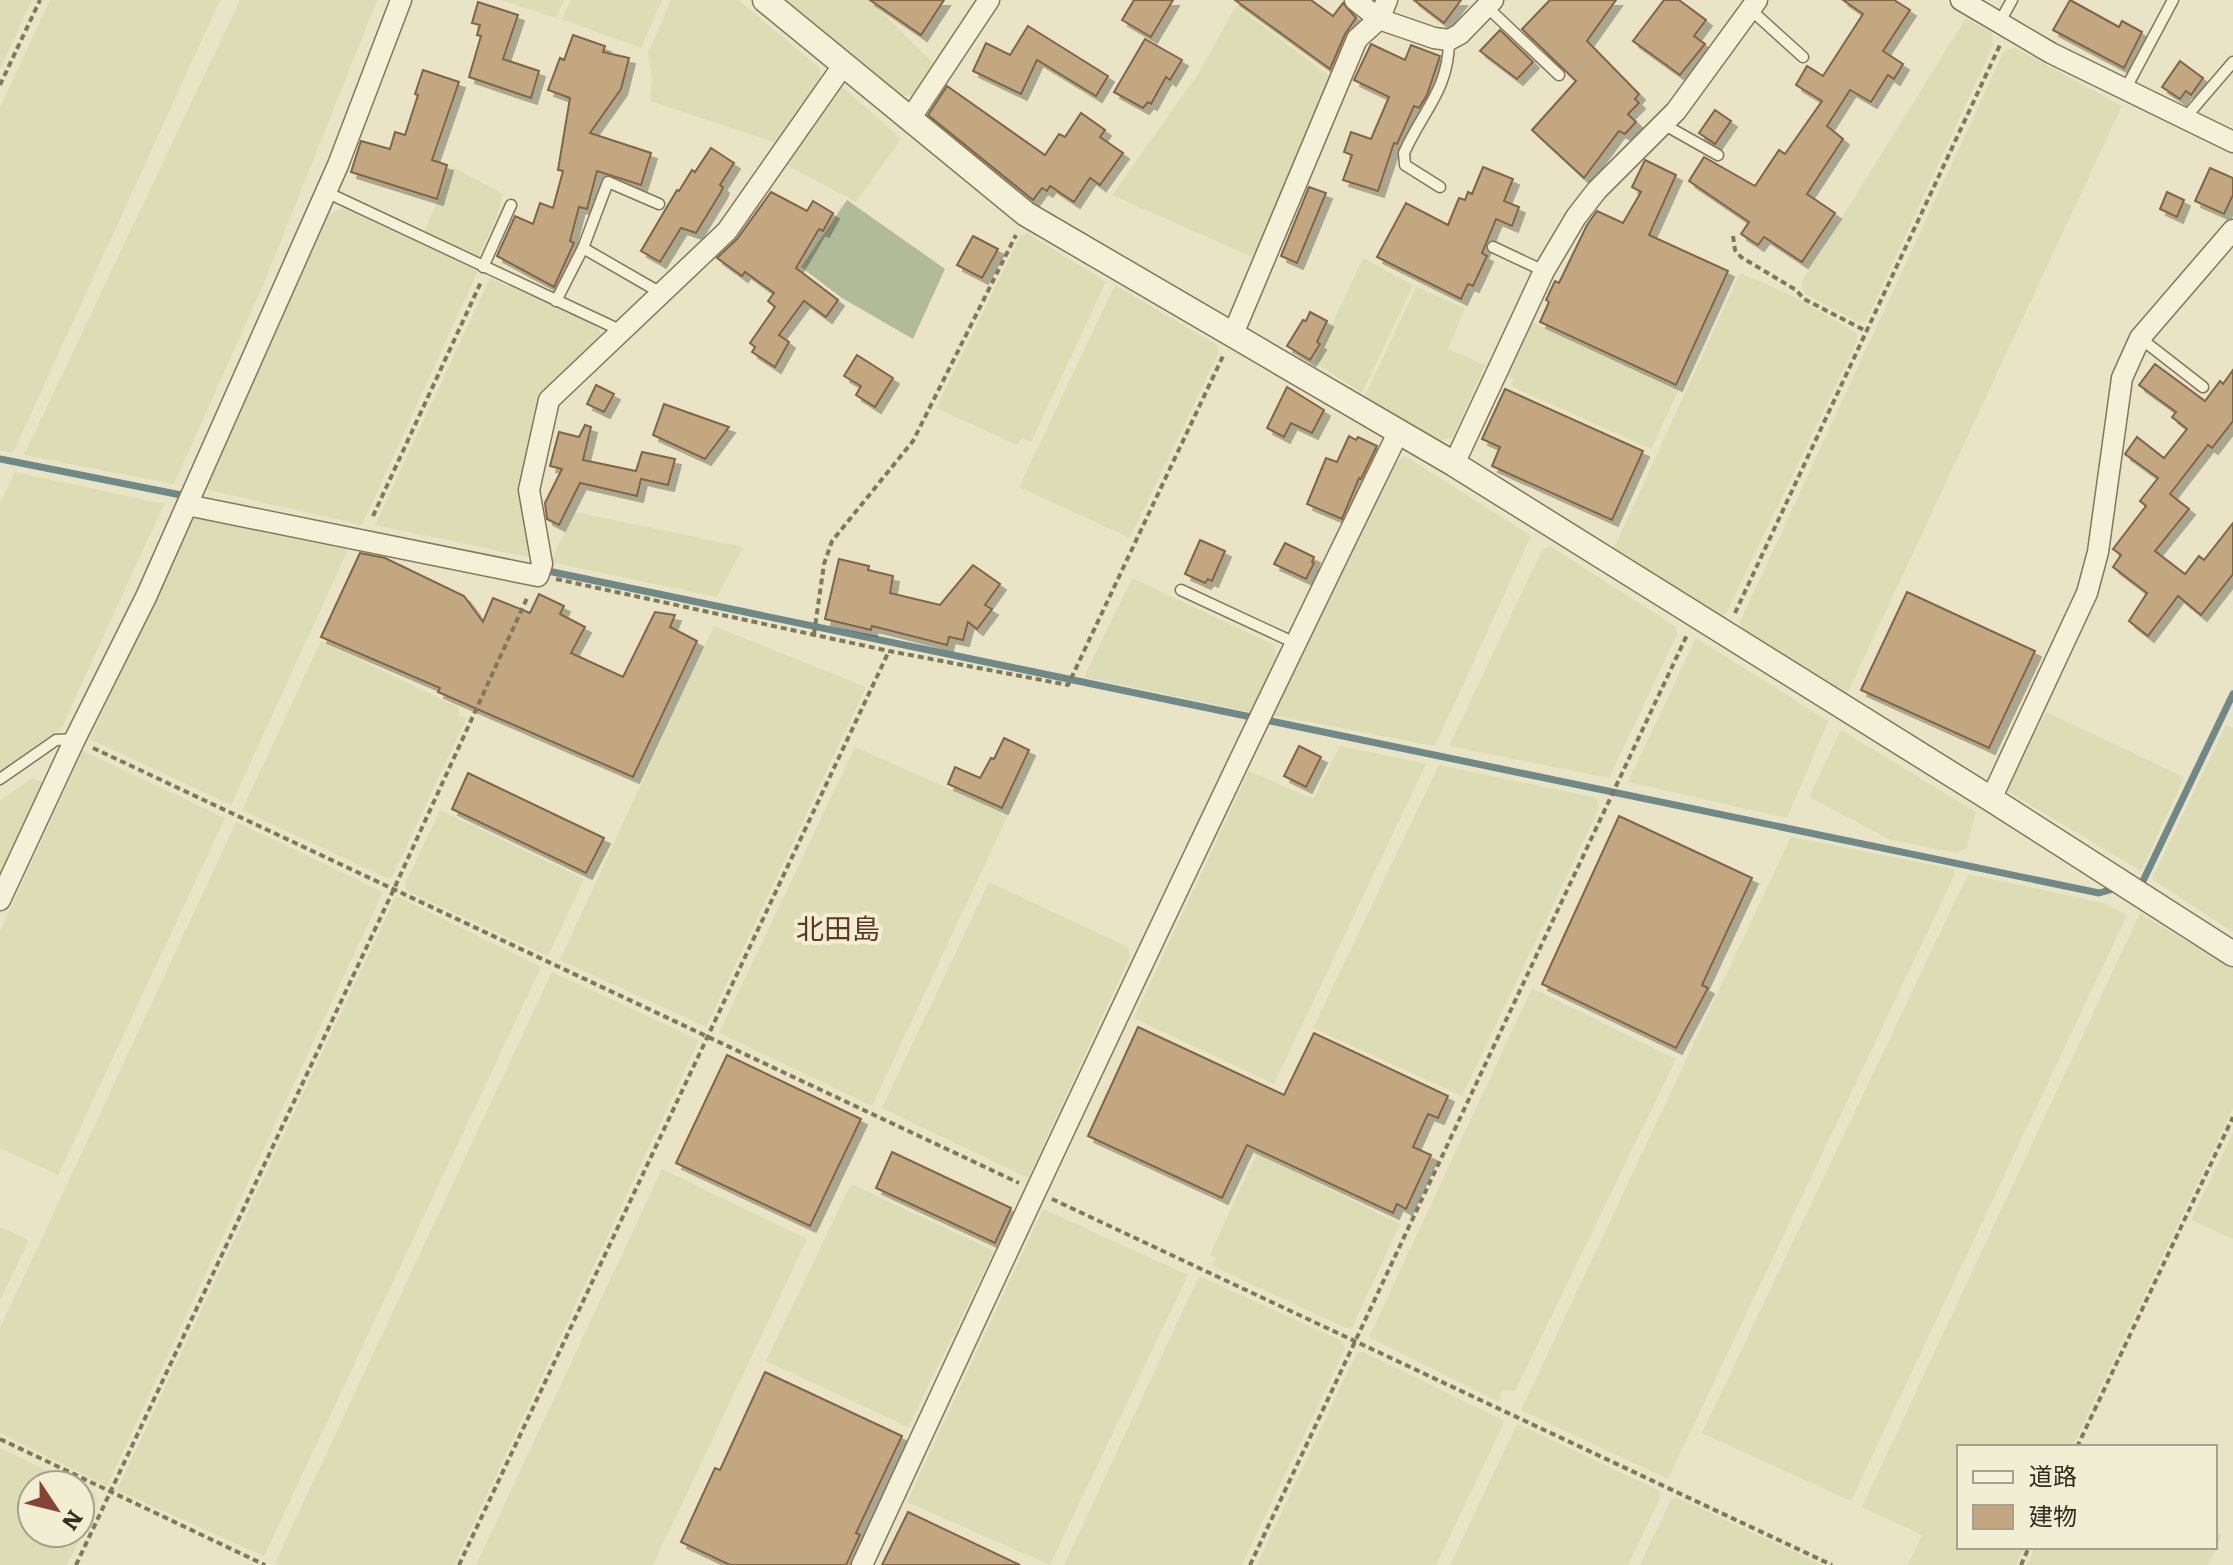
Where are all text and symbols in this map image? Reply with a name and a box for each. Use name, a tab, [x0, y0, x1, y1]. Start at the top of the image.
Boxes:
district label: 北田島	[796, 906, 880, 948]
legend	[1957, 1445, 2217, 1549]
text: 道路	[2029, 1457, 2077, 1492]
north arrow	[16, 1469, 96, 1549]
text: 建物	[2029, 1497, 2077, 1532]
text: N	[55, 1504, 92, 1538]

